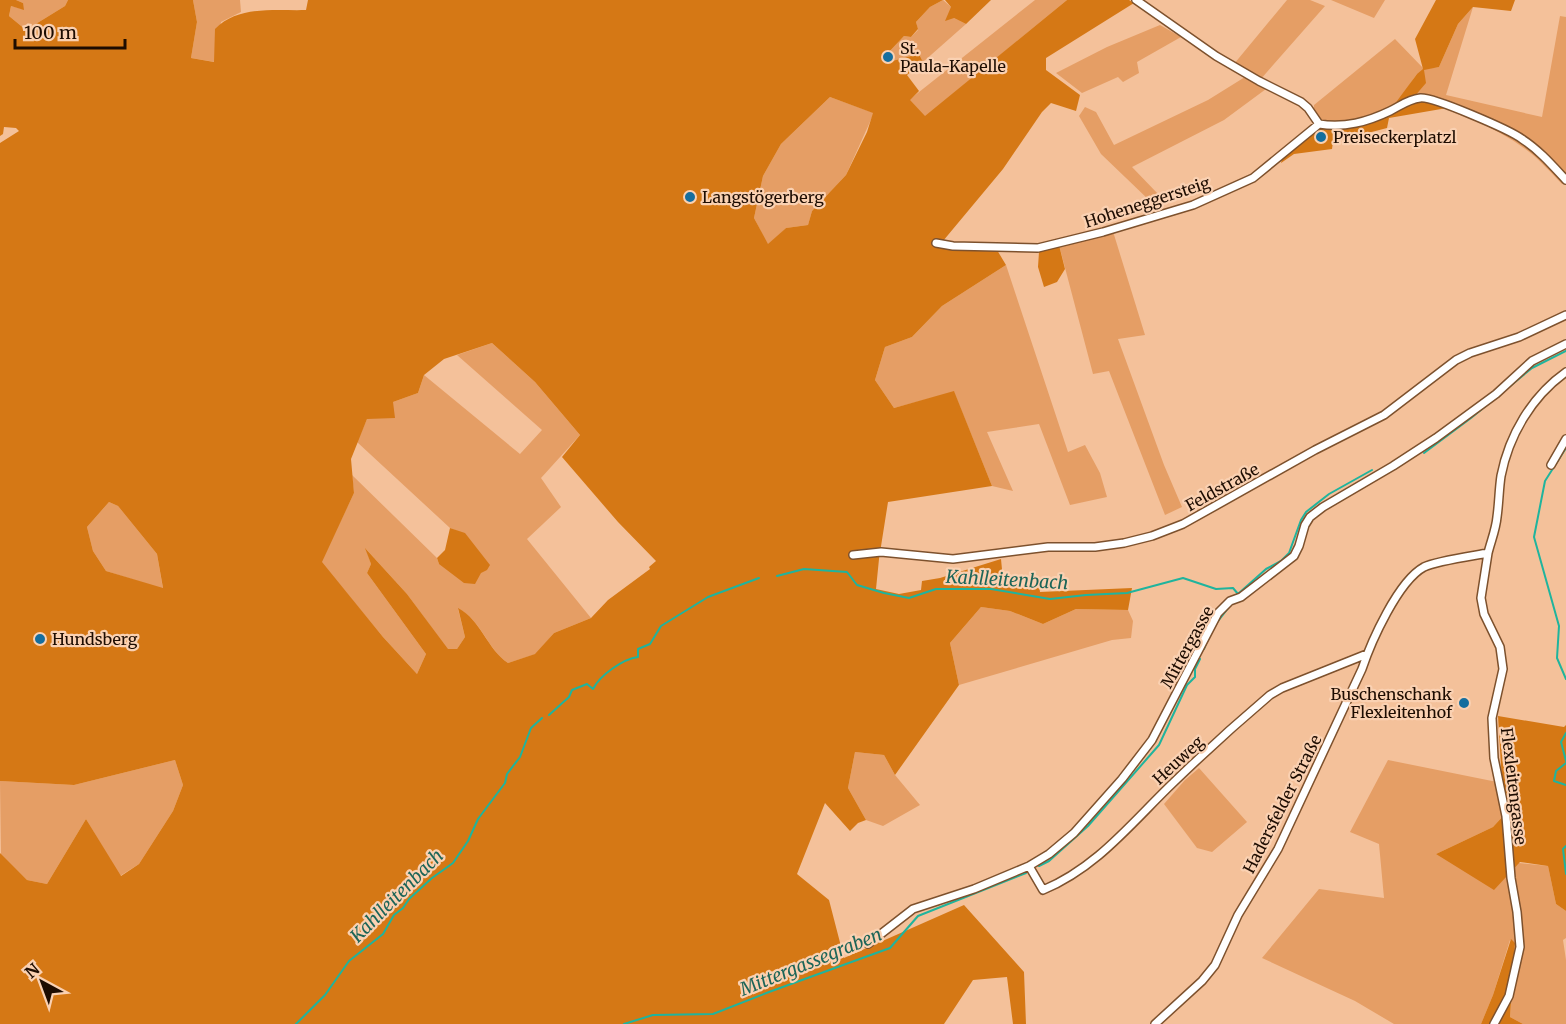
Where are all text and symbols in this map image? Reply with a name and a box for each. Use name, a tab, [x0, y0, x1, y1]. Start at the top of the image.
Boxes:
scale bar	[15, 12, 124, 50]
text: 100 m	[24, 21, 77, 44]
place label: St. Paula-Kapelle	[900, 38, 1006, 76]
marker: St. Paula-Kapelle	[881, 50, 895, 64]
place label: Preiseckerplatzl	[1333, 127, 1456, 147]
marker: Preiseckerplatzl	[1314, 130, 1328, 144]
street label: Hoheneggersteig	[1082, 172, 1213, 232]
place label: Langstögerberg	[702, 187, 824, 207]
marker: Langstögerberg	[683, 190, 697, 204]
street label: Feldstraße	[1182, 459, 1262, 515]
water label: Kahlleitenbach	[944, 565, 1069, 594]
street label: Mittergasse	[1156, 603, 1218, 691]
place label: Hundsberg	[52, 629, 138, 649]
marker: Hundsberg	[33, 632, 47, 646]
place label: Buschenschank Flexleitenhof	[1330, 684, 1453, 722]
marker: Buschenschank Flexleitenhof	[1457, 696, 1471, 710]
street label: Flexleitengasse	[1497, 726, 1531, 846]
street label: Heuweg	[1148, 731, 1208, 789]
street label: Hadersfelder Straße	[1238, 731, 1326, 877]
water label: Kahlleitenbach	[344, 844, 448, 948]
water label: Mittergassegraben	[735, 922, 885, 1001]
north arrow	[12, 952, 72, 1012]
text: N	[21, 959, 44, 982]

